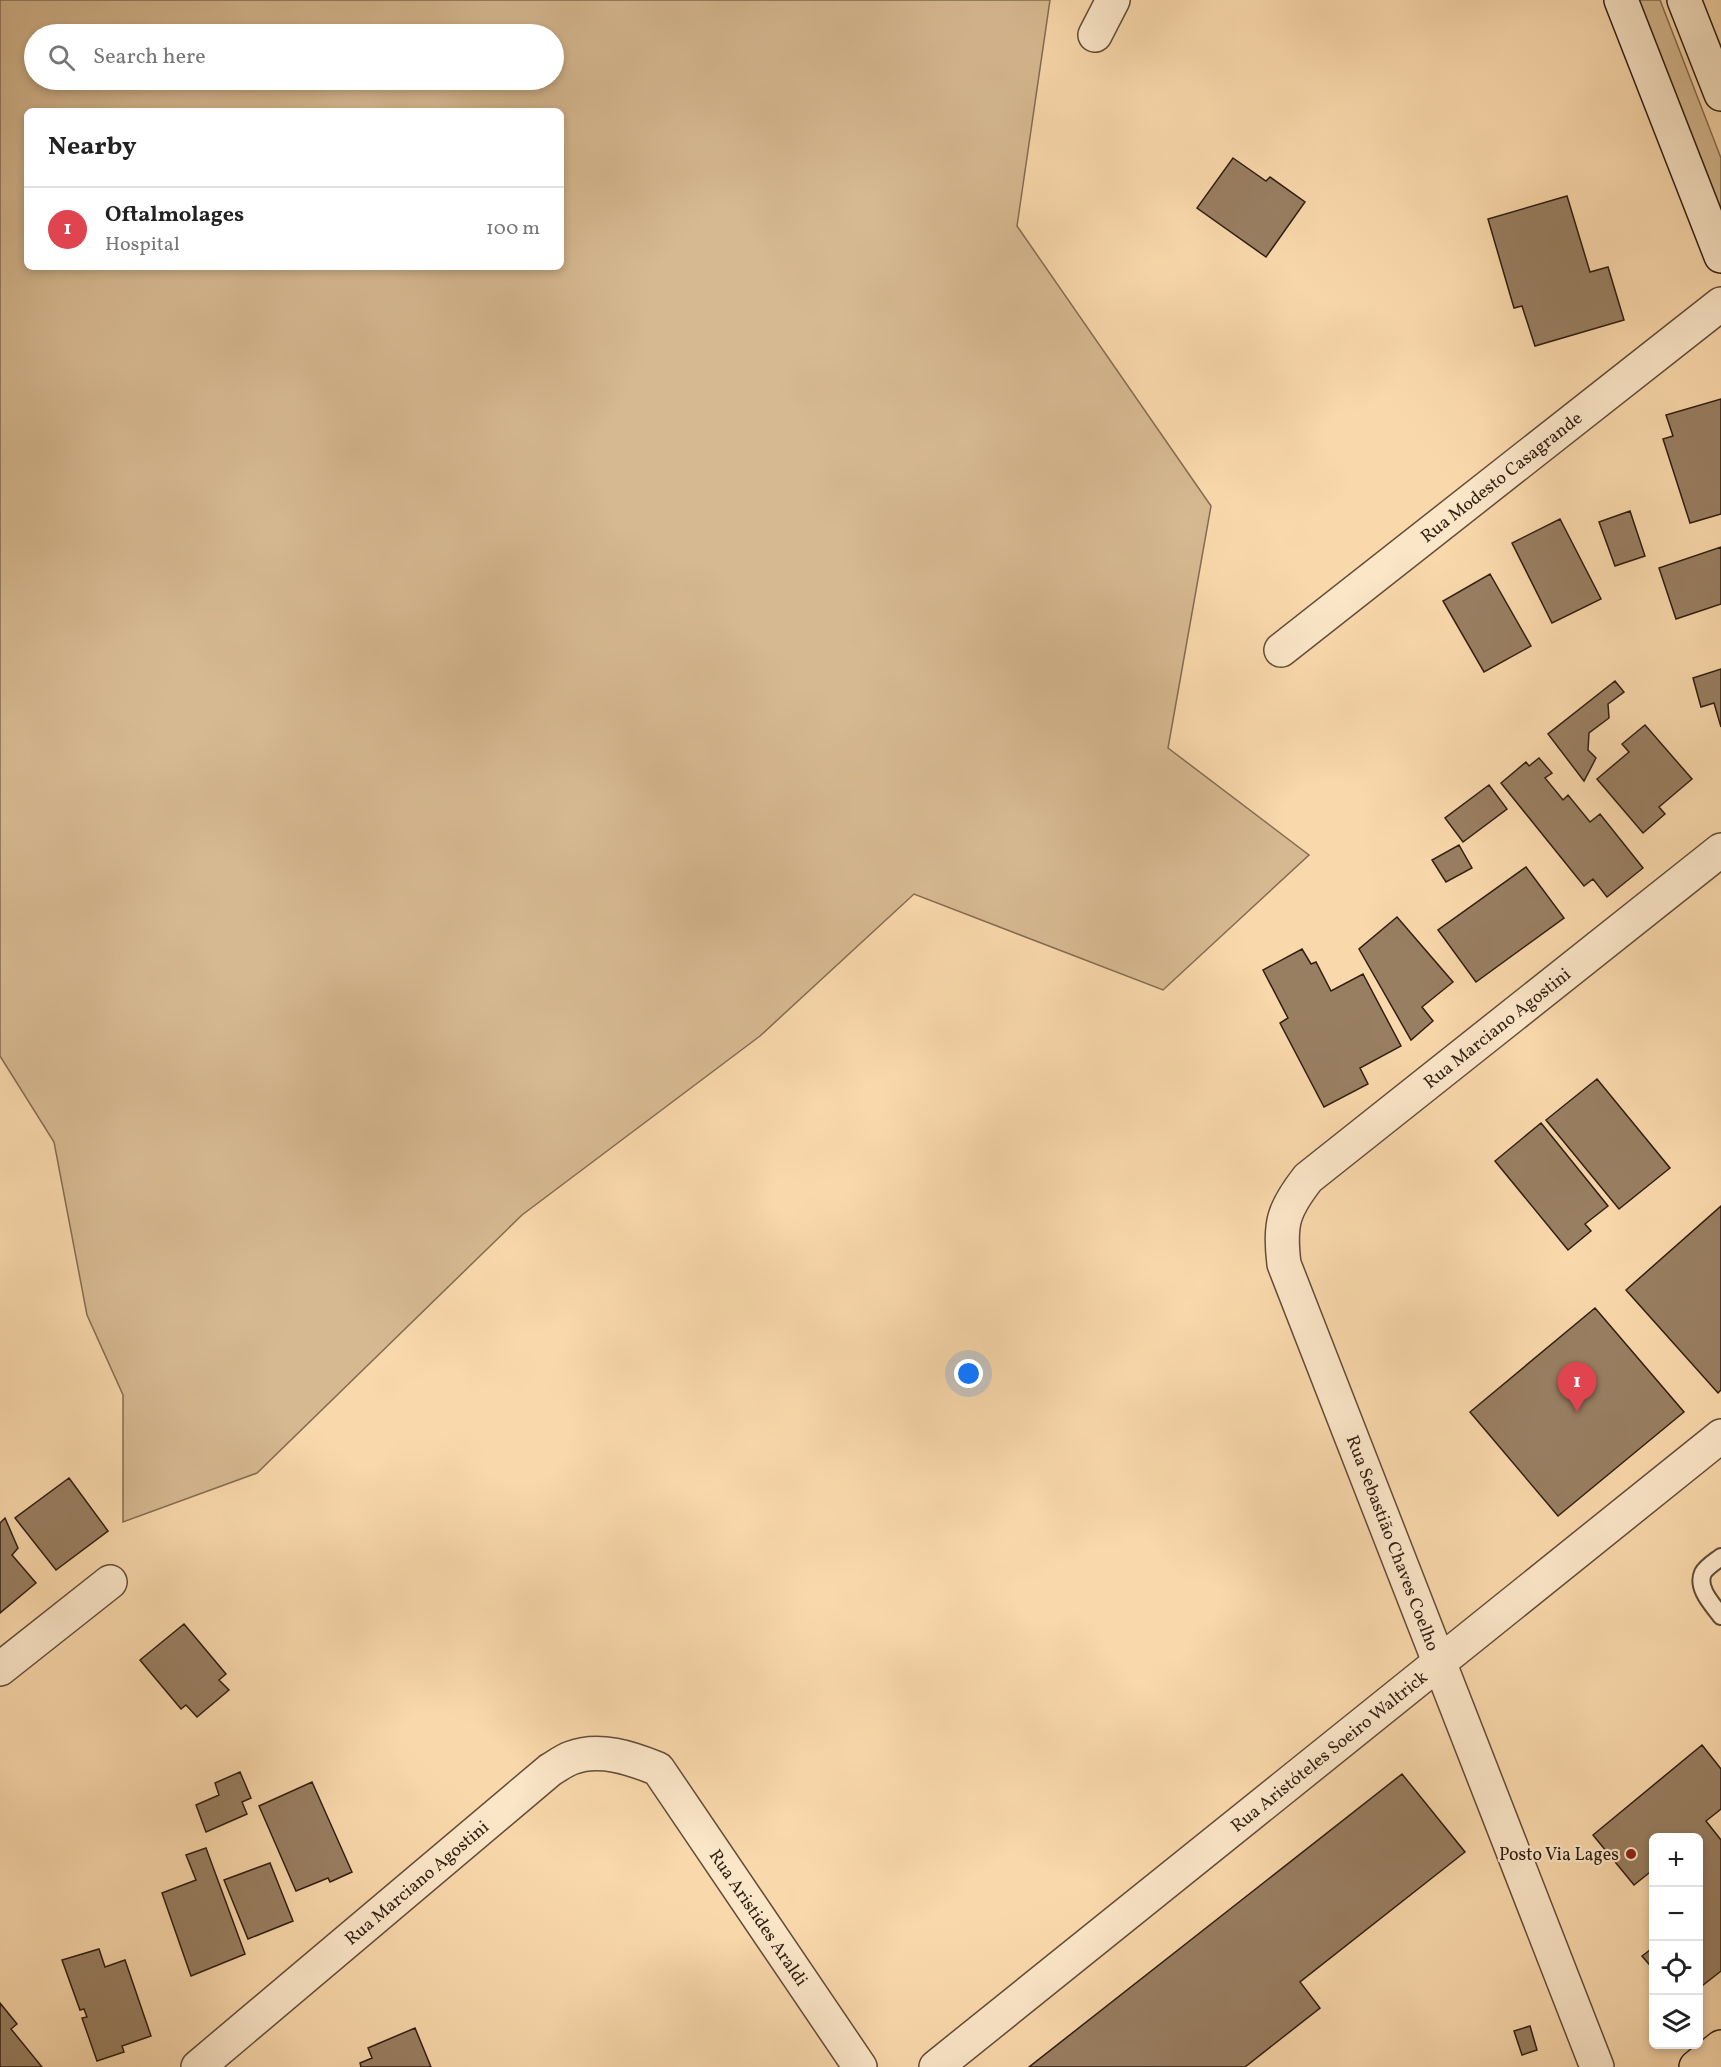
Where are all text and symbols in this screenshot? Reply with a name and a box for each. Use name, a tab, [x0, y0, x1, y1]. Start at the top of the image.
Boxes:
search box	[24, 24, 564, 90]
icon: search	[45, 41, 78, 74]
text: Search here	[93, 42, 206, 73]
text: Nearby	[48, 129, 137, 165]
text: Oftalmolages	[105, 200, 244, 231]
text: 1	[63, 215, 72, 243]
text: 100 m	[486, 215, 540, 243]
text: Hospital	[105, 231, 180, 259]
street label: Rua Modesto Casagrande	[1416, 407, 1588, 550]
street label: Rua Marciano Agostini	[1419, 963, 1577, 1095]
your location	[954, 1359, 983, 1388]
pin: 1	[1558, 1362, 1596, 1412]
street label: Rua Sebastião Chaves Coelho	[1339, 1432, 1444, 1655]
street label: Rua Aristóteles Soeiro Waltrick	[1226, 1666, 1433, 1839]
street label: Rua Marciano Agostini	[340, 1816, 495, 1952]
map controls	[1649, 1833, 1703, 2049]
button: +	[1649, 1833, 1703, 1887]
place label: Posto Via Lages	[1499, 1843, 1619, 1868]
street label: Rua Aristides Araldi	[702, 1845, 813, 1992]
marker: Posto Via Lages	[1624, 1847, 1638, 1861]
button: −	[1649, 1887, 1703, 1941]
button: locate	[1649, 1941, 1703, 1995]
button: layers	[1649, 1995, 1703, 2049]

